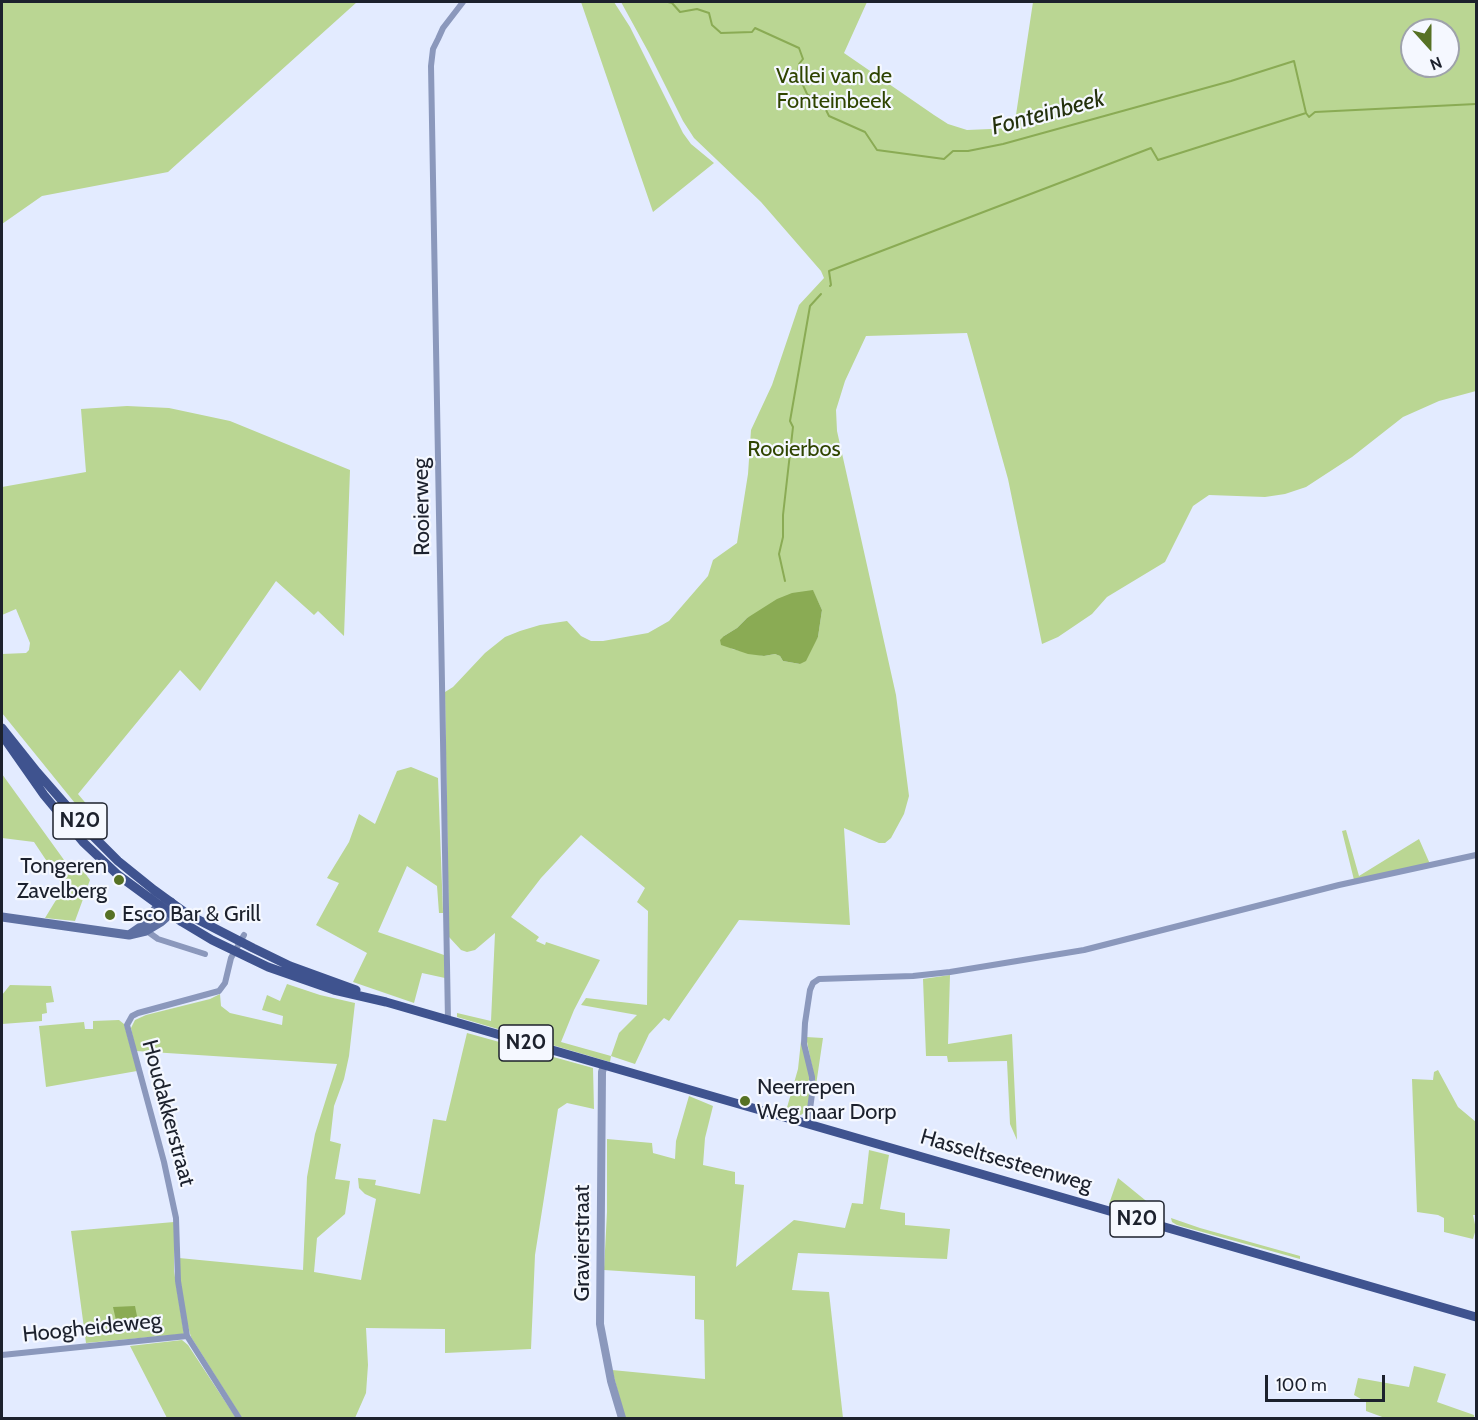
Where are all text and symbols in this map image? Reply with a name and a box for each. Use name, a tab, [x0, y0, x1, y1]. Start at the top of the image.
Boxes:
north arrow	[1400, 18, 1460, 78]
text: N	[1427, 53, 1445, 74]
park label: Vallei van de Fonteinbeek	[776, 64, 892, 116]
water label: Fonteinbeek	[988, 84, 1108, 142]
park label: Rooierbos	[747, 437, 841, 463]
street label: Rooierweg	[408, 458, 436, 556]
road number: N20	[53, 803, 107, 839]
place label: Tongeren Zavelberg	[17, 854, 107, 906]
marker: Tongeren Zavelberg	[112, 873, 126, 887]
place label: Esco Bar & Grill	[122, 902, 261, 928]
marker: Esco Bar & Grill	[103, 908, 117, 922]
road number: N20	[499, 1025, 553, 1061]
street label: Houdakkerstraat	[136, 1037, 200, 1189]
place label: Neerrepen Weg naar Dorp	[757, 1075, 897, 1126]
marker: Neerrepen Weg naar Dorp	[738, 1094, 752, 1108]
street label: Hasseltsesteenweg	[917, 1124, 1095, 1198]
street label: Gravierstraat	[570, 1185, 596, 1301]
road number: N20	[1110, 1201, 1164, 1237]
street label: Hoogheideweg	[21, 1308, 163, 1348]
scale bar	[1268, 1363, 1388, 1401]
text: 100 m	[1276, 1374, 1327, 1396]

